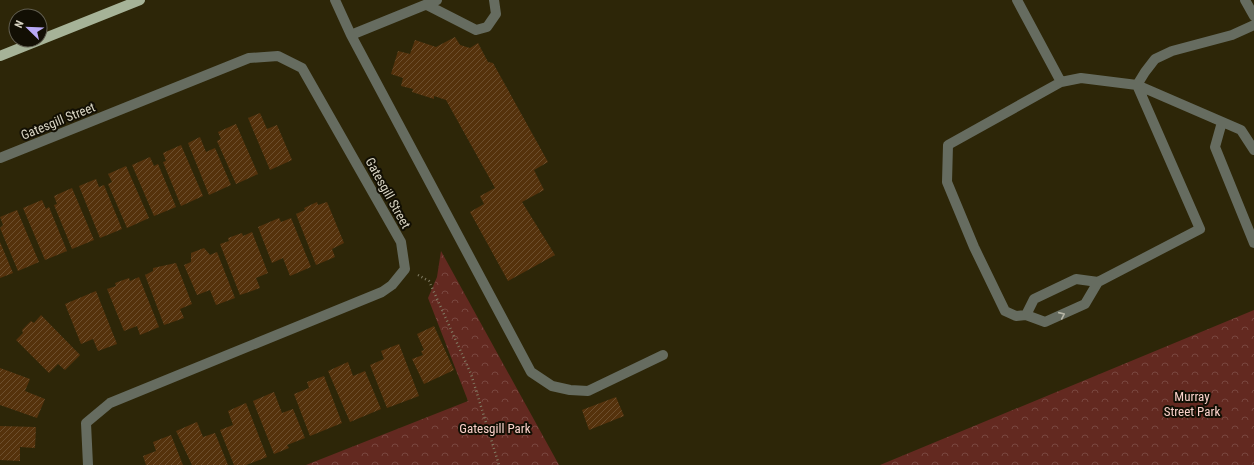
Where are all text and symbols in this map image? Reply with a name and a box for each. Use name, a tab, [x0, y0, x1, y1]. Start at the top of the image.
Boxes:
north arrow	[8, 8, 48, 48]
text: N	[12, 18, 27, 30]
street label: Gatesgill Street	[19, 99, 97, 143]
street label: Gatesgill Street	[362, 155, 414, 231]
one-way arrow	[1058, 311, 1065, 319]
park label: Murray Street Park	[1164, 389, 1220, 419]
park label: Gatesgill Park	[459, 421, 531, 436]

